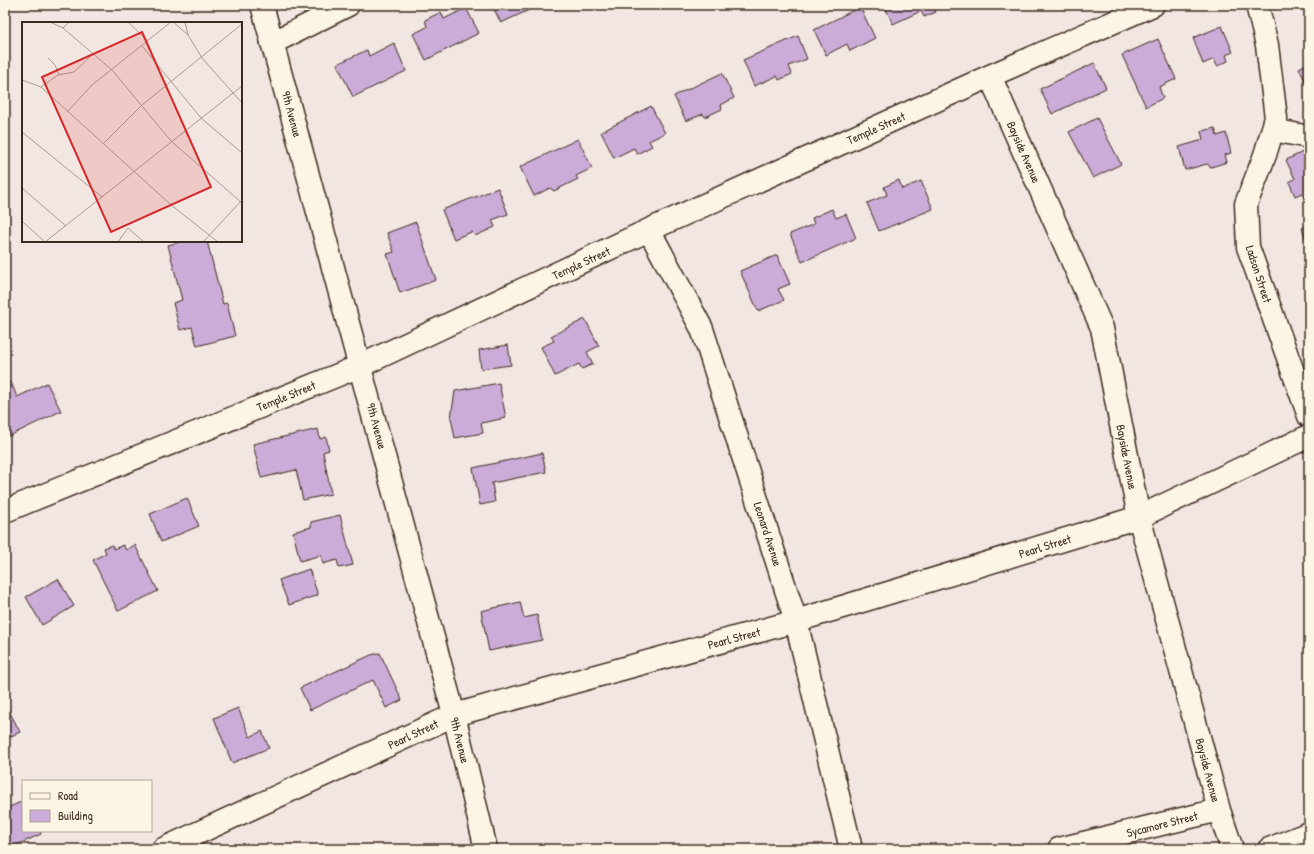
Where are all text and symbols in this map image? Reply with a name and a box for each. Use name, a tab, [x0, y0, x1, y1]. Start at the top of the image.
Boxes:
inset map	[22, 22, 242, 242]
street label: 9th Avenue	[278, 89, 306, 139]
street label: Temple Street	[844, 107, 909, 148]
street label: Bayside Avenue	[1003, 118, 1045, 186]
street label: Temple Street	[549, 242, 614, 284]
street label: Ladson Street	[1242, 243, 1277, 306]
street label: Temple Street	[254, 376, 319, 416]
street label: 9th Avenue	[363, 401, 391, 451]
street label: Bayside Avenue	[1112, 423, 1142, 491]
street label: Leonard Avenue	[750, 500, 786, 569]
street label: Pearl Street	[1017, 530, 1074, 562]
street label: Pearl Street	[706, 623, 763, 653]
street label: Pearl Street	[385, 715, 442, 753]
street label: 9th Avenue	[446, 715, 474, 765]
street label: Bayside Avenue	[1191, 736, 1225, 804]
legend	[22, 780, 152, 832]
text: Road	[58, 787, 78, 804]
text: Building	[58, 807, 93, 824]
street label: Sycamore Street	[1125, 807, 1200, 841]

